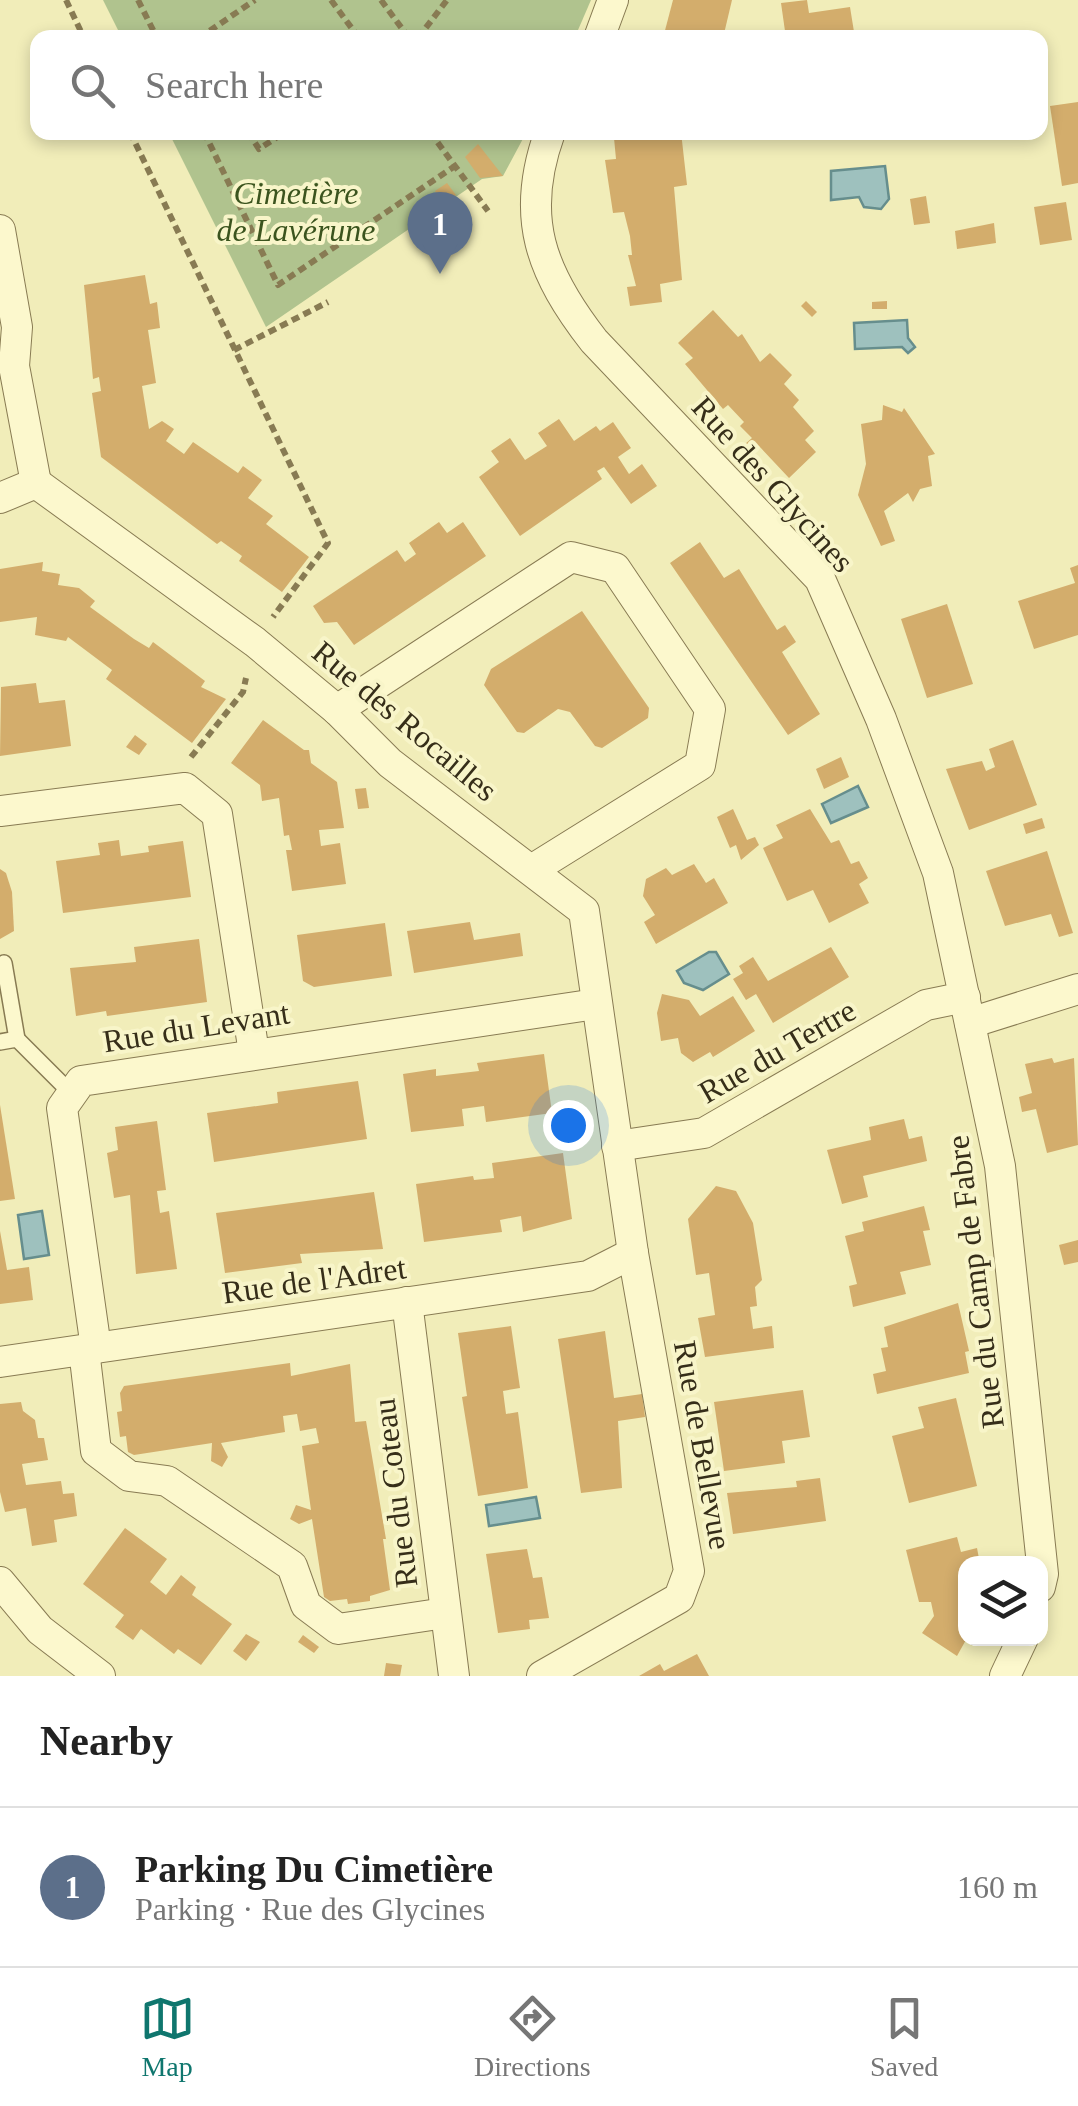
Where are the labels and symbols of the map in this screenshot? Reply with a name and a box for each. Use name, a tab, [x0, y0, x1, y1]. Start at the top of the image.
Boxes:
park label: Cimetière de Lavérune	[216, 175, 376, 248]
pin: 1	[408, 192, 472, 274]
street label: Rue des Glycines	[685, 389, 861, 579]
street label: Rue des Rocailles	[306, 634, 504, 808]
street label: Rue du Tertre	[692, 992, 862, 1110]
street label: Rue du Levant	[100, 994, 292, 1060]
your location	[543, 1100, 594, 1151]
street label: Rue du Camp de Fabre	[939, 1133, 1011, 1431]
street label: Rue de l'Adret	[220, 1249, 408, 1311]
street label: Rue de Bellevue	[667, 1338, 739, 1552]
street label: Rue du Coteau	[366, 1396, 424, 1590]

